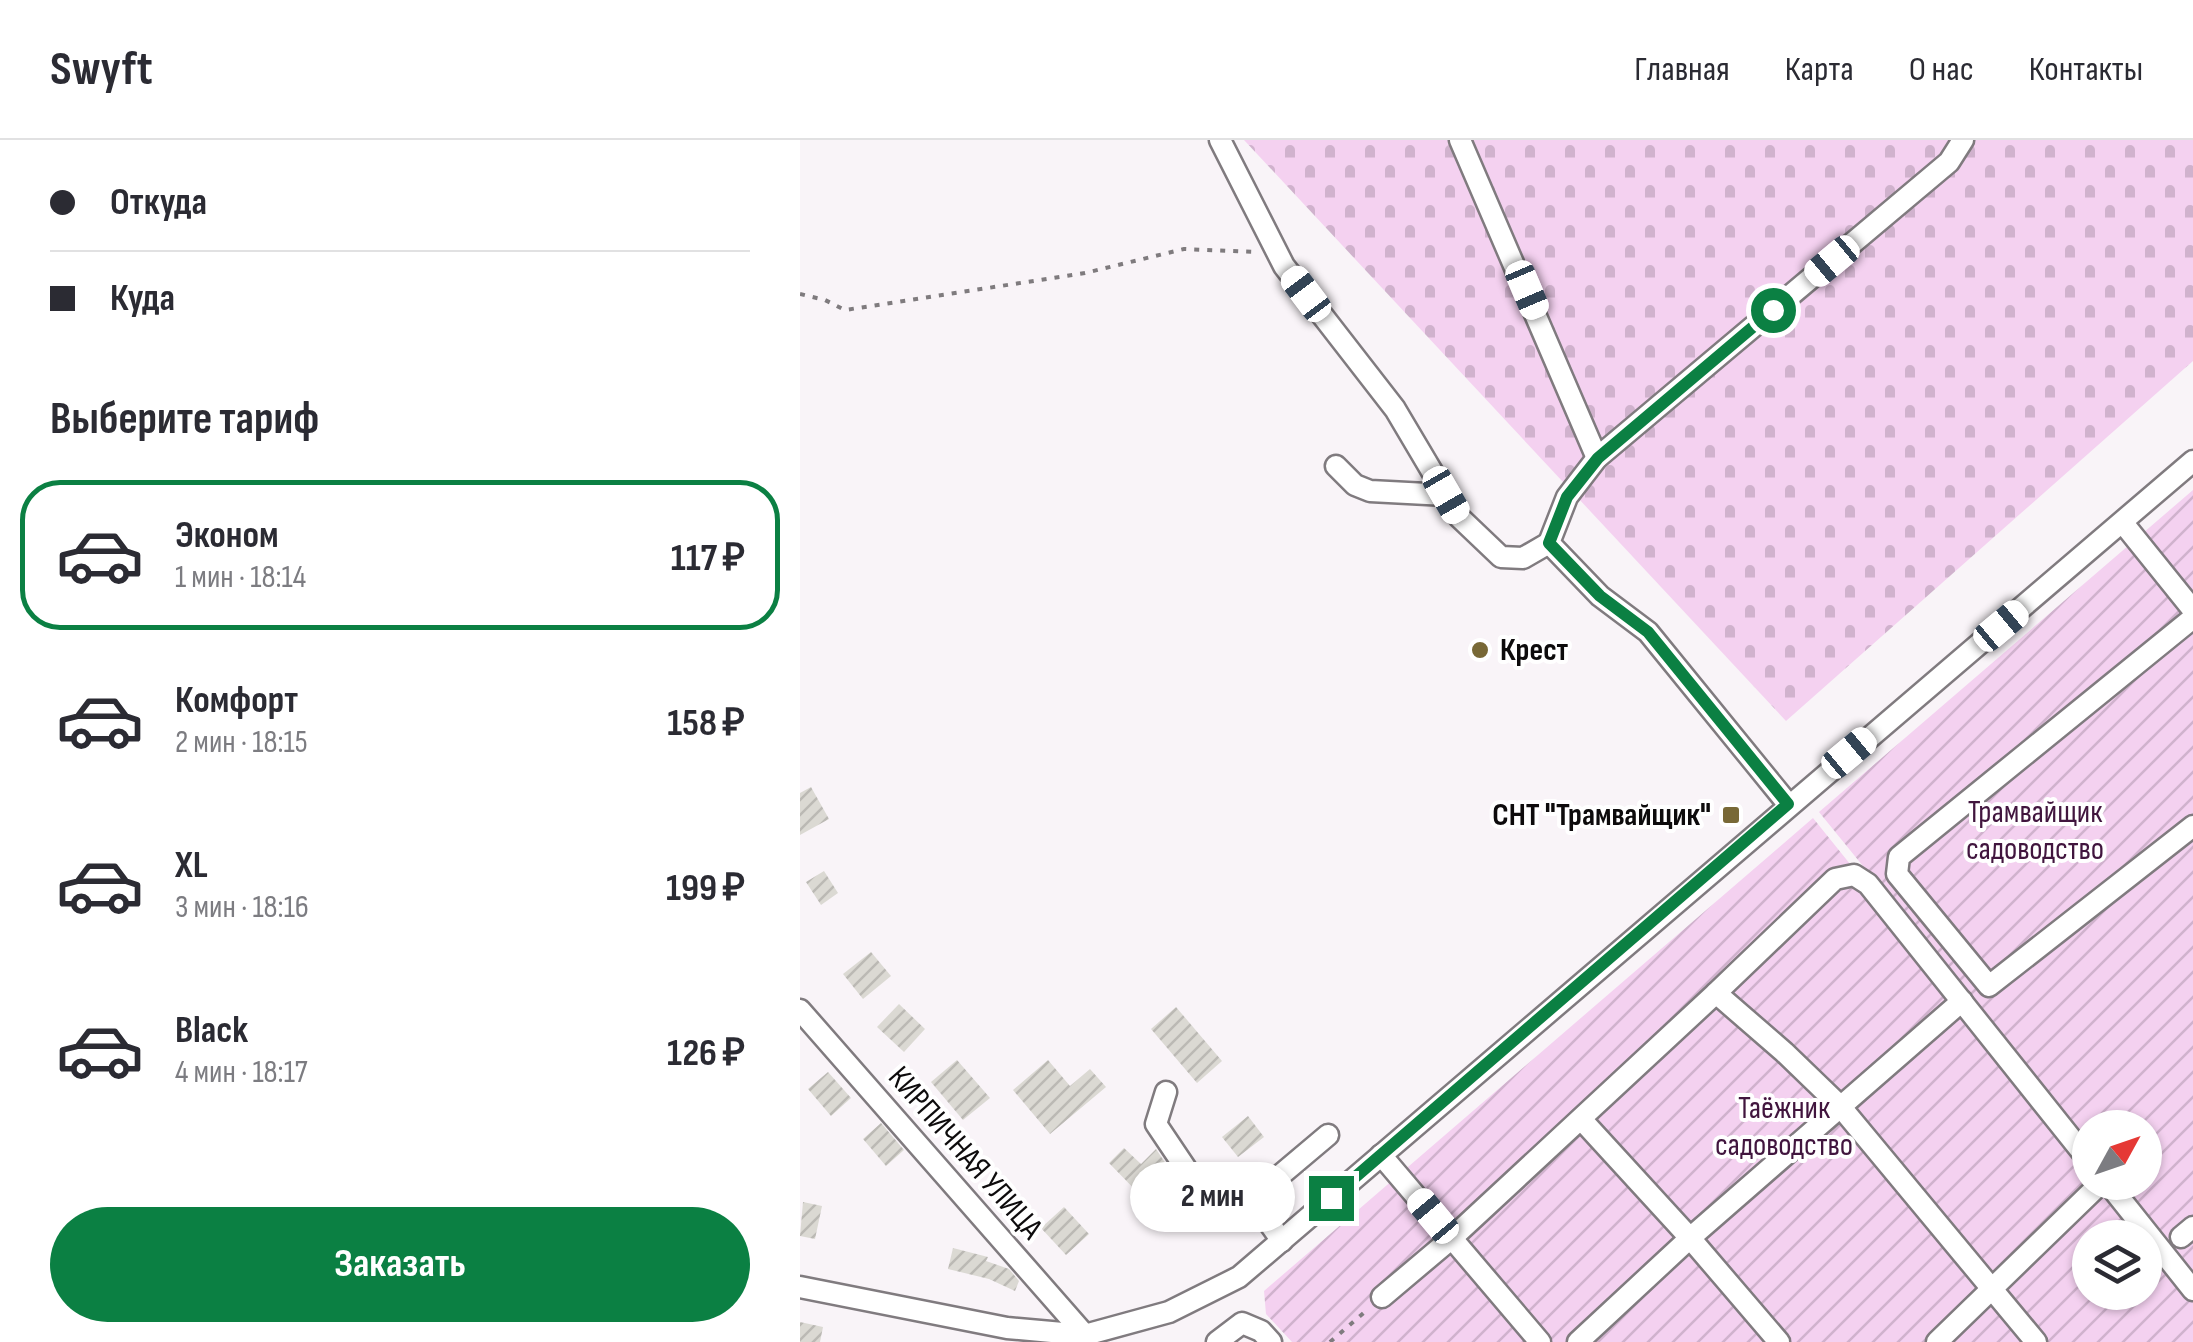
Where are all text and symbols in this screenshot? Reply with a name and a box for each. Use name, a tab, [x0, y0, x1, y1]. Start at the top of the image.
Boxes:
text: Swyft	[50, 41, 153, 98]
text: Главная	[1634, 48, 1730, 91]
text: Карта	[1785, 48, 1854, 91]
text: О нас	[1909, 48, 1974, 91]
text: Контакты	[2029, 48, 2143, 91]
text: Откуда	[110, 180, 207, 225]
car	[1799, 230, 1865, 292]
car	[1501, 257, 1553, 323]
car	[1276, 261, 1336, 327]
text: Куда	[110, 276, 175, 321]
route start	[1751, 288, 1796, 333]
text: Выберите тариф	[50, 392, 319, 447]
car	[1418, 462, 1474, 528]
icon: car	[55, 510, 145, 600]
text: Эконом	[175, 513, 279, 558]
text: 117 ₽	[671, 536, 745, 581]
text: 1 мин · 18:14	[175, 558, 306, 597]
car	[1968, 595, 2034, 657]
place label: Крест	[1500, 631, 1569, 670]
marker: Крест	[1469, 639, 1491, 661]
icon: car	[55, 675, 145, 765]
text: Комфорт	[175, 678, 298, 723]
text: 158 ₽	[667, 701, 745, 746]
car	[1816, 722, 1882, 784]
text: 2 мин · 18:15	[175, 723, 307, 762]
park label: Трамвайщик садоводство	[1966, 793, 2104, 869]
place label: СНТ "Трамвайщик"	[1492, 796, 1711, 835]
marker: СНТ "Трамвайщик"	[1720, 804, 1742, 826]
icon: car	[55, 840, 145, 930]
text: XL	[175, 843, 208, 888]
text: 199 ₽	[666, 866, 745, 911]
text: 3 мин · 18:16	[175, 888, 309, 927]
icon: car	[55, 1005, 145, 1095]
text: Black	[175, 1008, 248, 1053]
text: 126 ₽	[667, 1031, 745, 1076]
text: 4 мин · 18:17	[175, 1053, 308, 1092]
street label: КИРПИЧНАЯ УЛИЦА	[879, 1059, 1051, 1248]
park label: Таёжник садоводство	[1715, 1089, 1853, 1165]
north arrow	[2072, 1110, 2162, 1200]
map controls	[2072, 1110, 2162, 1310]
callout: 2 мин	[1131, 1163, 1296, 1233]
route end	[1309, 1176, 1354, 1221]
text: 2 мин	[1181, 1177, 1244, 1216]
car	[1402, 1183, 1464, 1249]
button: Заказать	[50, 1207, 750, 1322]
button: layers	[2072, 1220, 2162, 1310]

